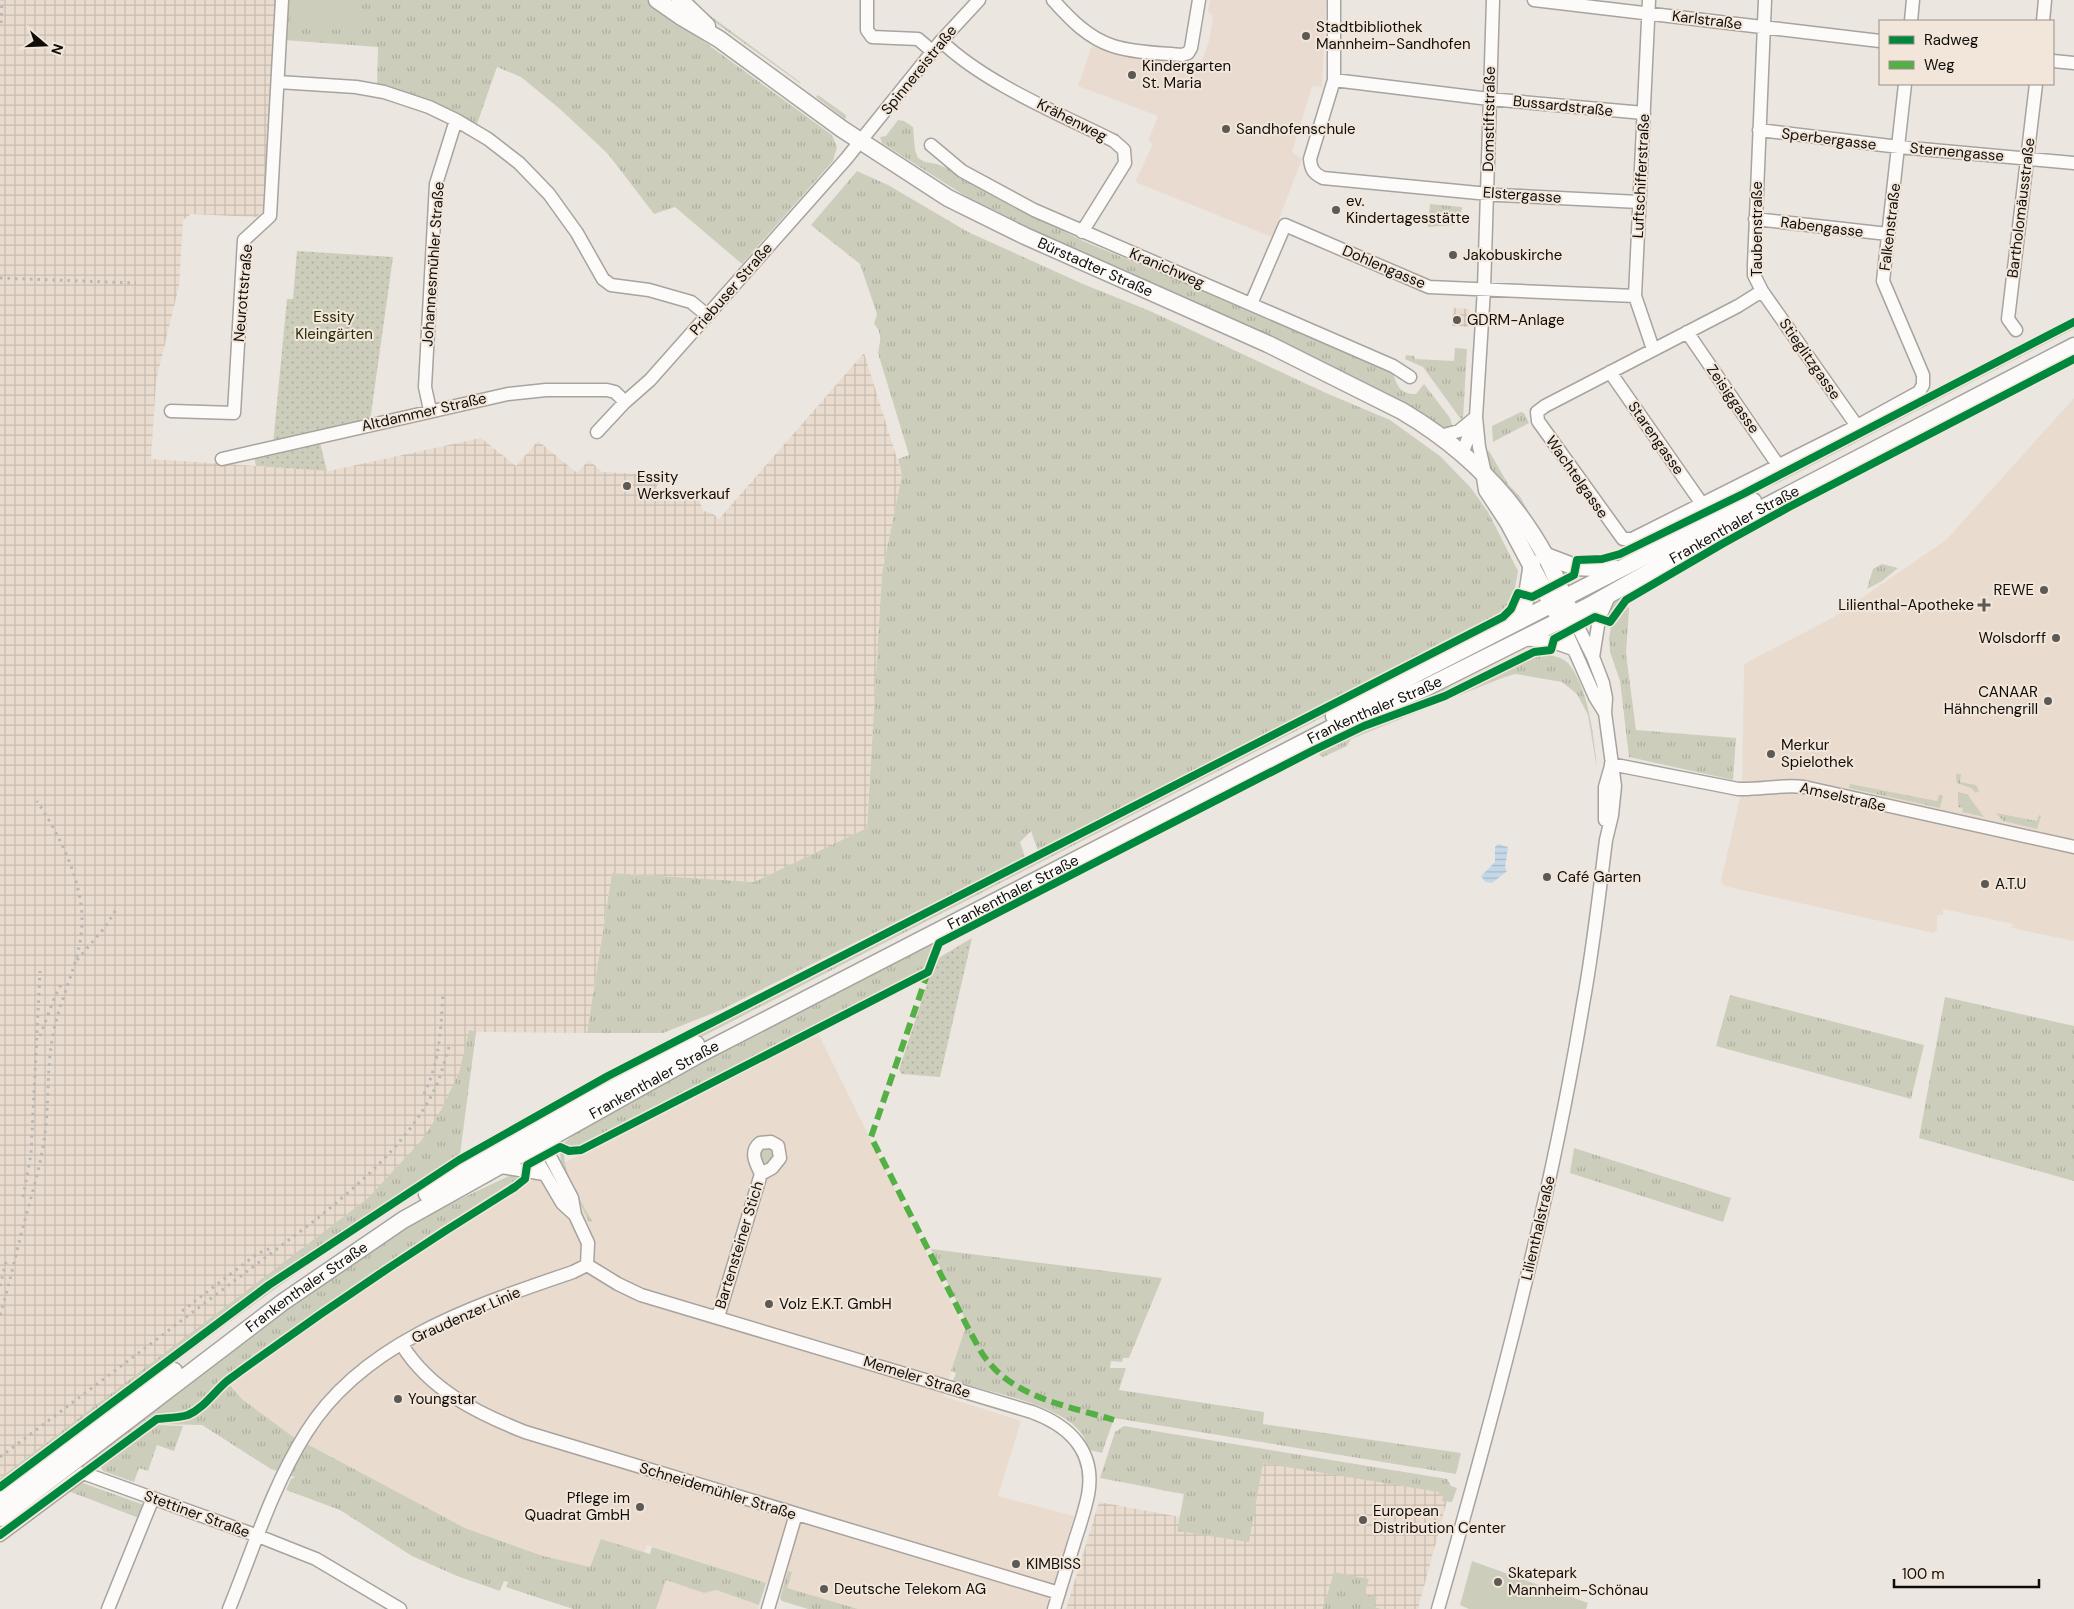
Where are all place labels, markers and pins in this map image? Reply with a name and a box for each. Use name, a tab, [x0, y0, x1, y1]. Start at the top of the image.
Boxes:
place label: Stadtbibliothek Mannheim-Sandhofen	[1316, 17, 1471, 54]
marker: Stadtbibliothek Mannheim-Sandhofen	[1300, 30, 1312, 42]
place label: Kindergarten St. Maria	[1142, 56, 1231, 93]
marker: Kindergarten St. Maria	[1126, 69, 1138, 81]
place label: Sandhofenschule	[1236, 119, 1356, 139]
marker: Sandhofenschule	[1220, 123, 1232, 135]
place label: ev. Kindertagesstätte	[1346, 191, 1470, 228]
marker: ev. Kindertagesstätte	[1330, 204, 1342, 216]
place label: Jakobuskirche	[1463, 245, 1562, 265]
marker: Jakobuskirche	[1447, 249, 1459, 261]
place label: GDRM-Anlage	[1467, 310, 1565, 330]
marker: GDRM-Anlage	[1451, 314, 1463, 326]
place label: Essity Werksverkauf	[637, 467, 730, 504]
marker: Essity Werksverkauf	[621, 480, 633, 492]
place label: REWE	[1994, 580, 2034, 600]
marker: REWE	[2038, 584, 2050, 596]
place label: Lilienthal-Apotheke	[1838, 595, 1974, 615]
marker: Lilienthal-Apotheke	[1978, 599, 1990, 611]
place label: Wolsdorff	[1978, 628, 2046, 648]
marker: Wolsdorff	[2050, 632, 2062, 644]
place label: CANAAR Hähnchengrill	[1944, 682, 2038, 719]
marker: CANAAR Hähnchengrill	[2042, 695, 2054, 707]
place label: Merkur Spielothek	[1781, 735, 1854, 772]
marker: Merkur Spielothek	[1765, 748, 1777, 760]
place label: Café Garten	[1557, 867, 1641, 887]
marker: Café Garten	[1541, 871, 1553, 883]
place label: A.T.U	[1995, 874, 2026, 894]
marker: A.T.U	[1979, 878, 1991, 890]
place label: Volz E.K.T. GmbH	[779, 1294, 892, 1314]
marker: Volz E.K.T. GmbH	[763, 1298, 775, 1310]
place label: Youngstar	[408, 1389, 477, 1409]
marker: Youngstar	[392, 1393, 404, 1405]
place label: Pflege im Quadrat GmbH	[525, 1488, 630, 1525]
marker: Pflege im Quadrat GmbH	[634, 1501, 646, 1513]
place label: European Distribution Center	[1373, 1501, 1506, 1538]
marker: European Distribution Center	[1357, 1514, 1369, 1526]
place label: KIMBISS	[1026, 1554, 1081, 1574]
marker: KIMBISS	[1010, 1558, 1022, 1570]
place label: Skatepark Mannheim-Schönau	[1508, 1563, 1648, 1600]
marker: Skatepark Mannheim-Schönau	[1492, 1576, 1504, 1588]
place label: Deutsche Telekom AG	[834, 1579, 986, 1599]
marker: Deutsche Telekom AG	[818, 1583, 830, 1595]

